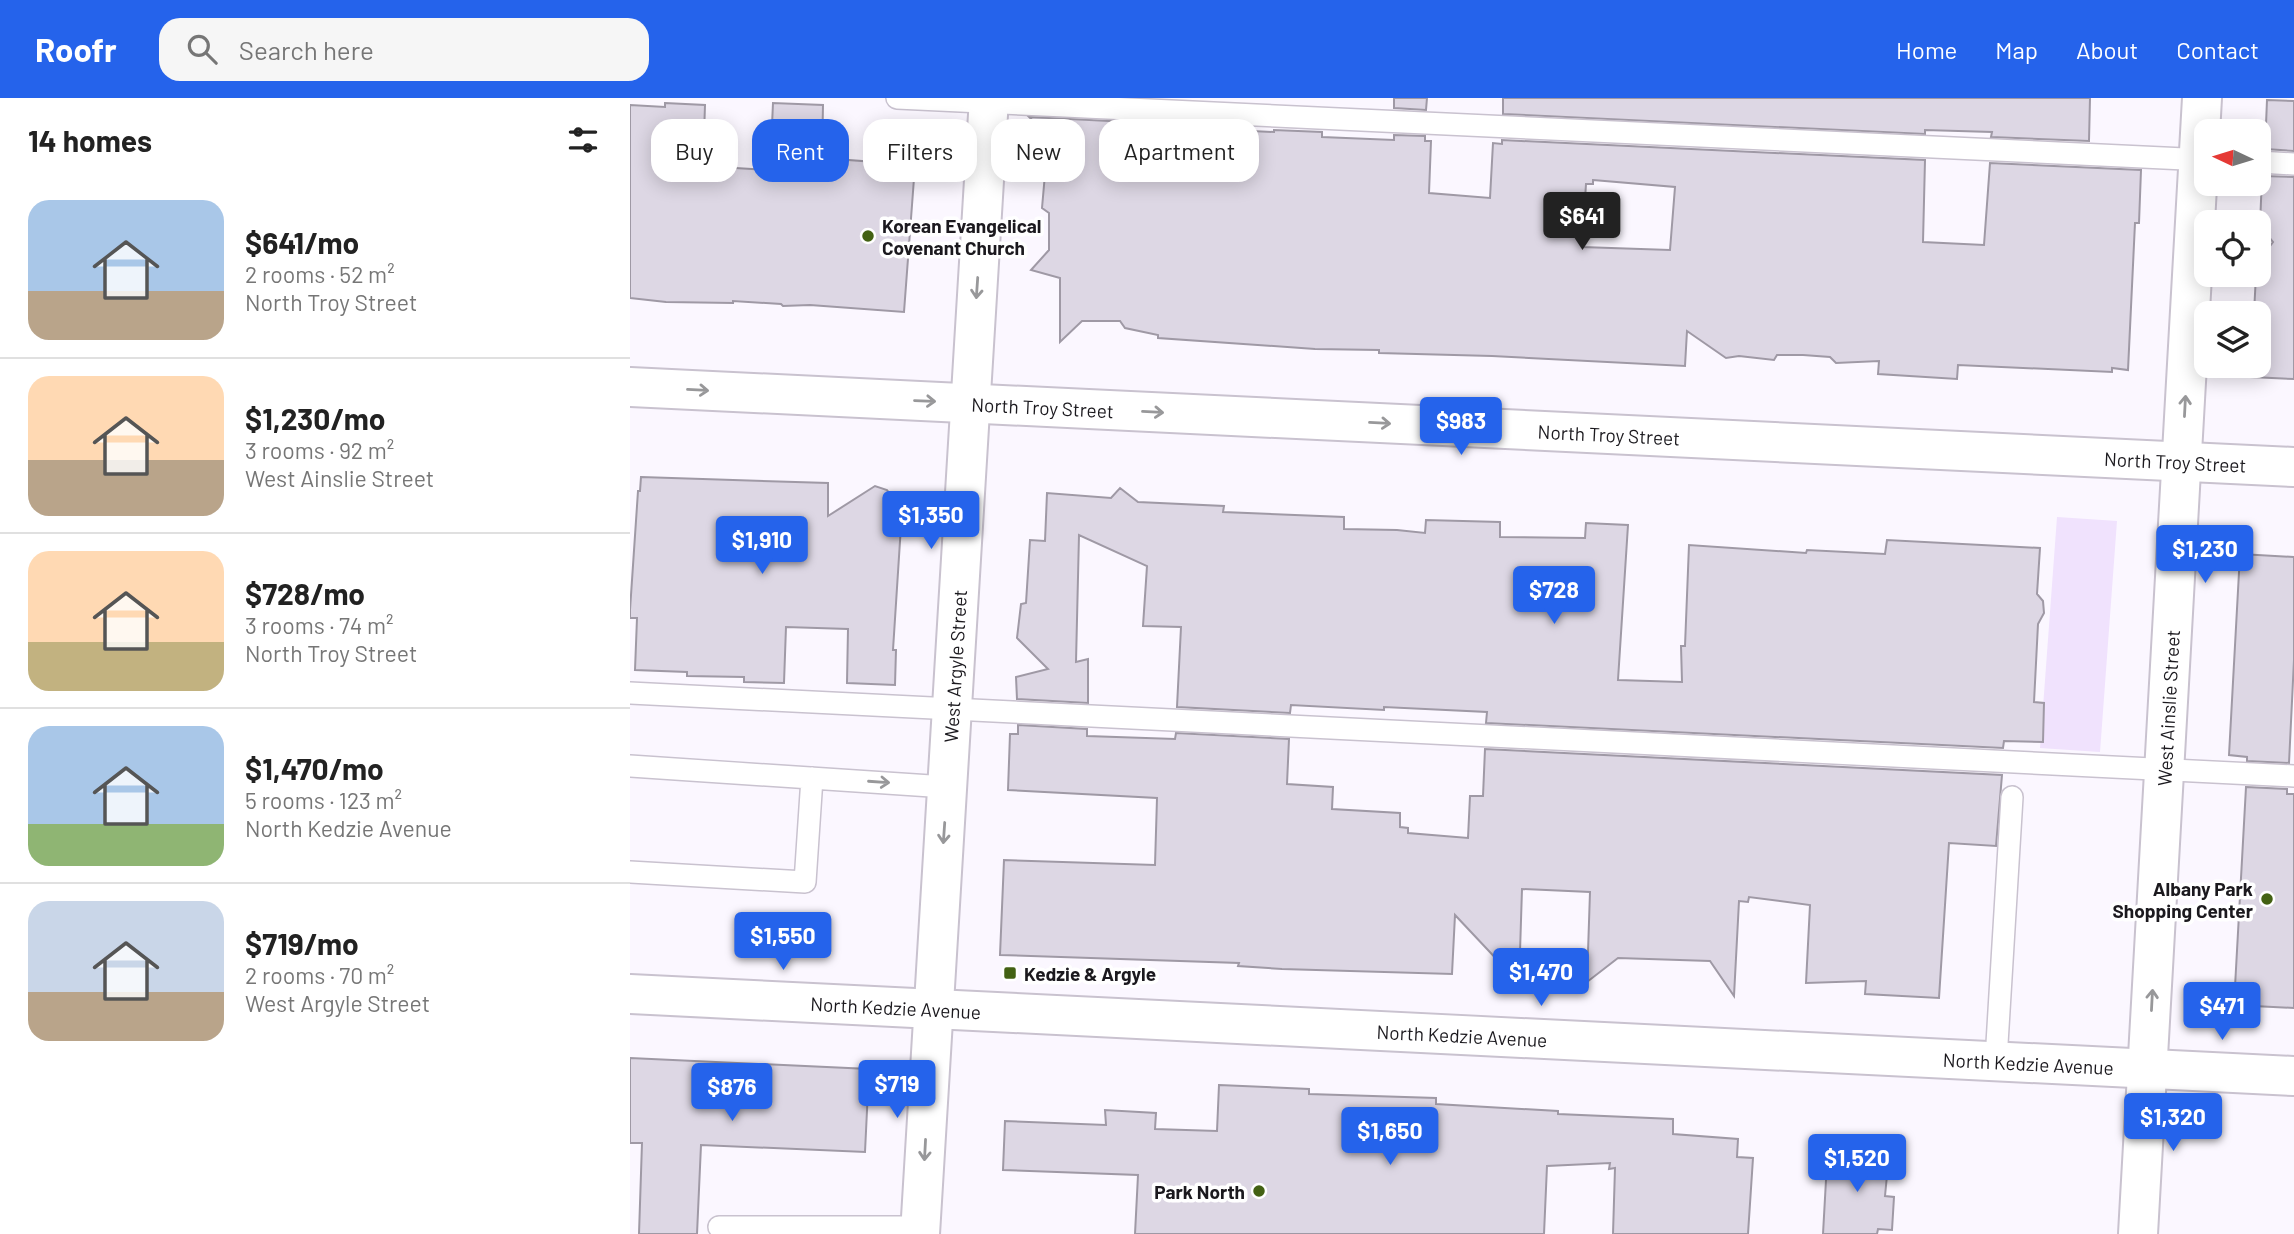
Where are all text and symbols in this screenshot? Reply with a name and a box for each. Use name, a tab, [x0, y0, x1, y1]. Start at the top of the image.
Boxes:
search box	[159, 18, 649, 81]
text: Roofr	[35, 29, 117, 69]
icon: search	[183, 30, 221, 68]
text: Search here	[239, 34, 374, 65]
text: Home	[1896, 35, 1957, 64]
text: Map	[1995, 35, 2038, 64]
text: About	[2076, 35, 2138, 64]
text: Contact	[2176, 35, 2259, 64]
chip: Buy	[651, 119, 738, 182]
chip: Rent	[752, 119, 849, 182]
chip: Filters	[863, 119, 977, 182]
chip: New	[991, 119, 1085, 182]
chip: Apartment	[1099, 119, 1259, 182]
north arrow	[2194, 119, 2272, 196]
map controls	[2194, 119, 2271, 378]
icon: filters	[564, 121, 602, 159]
text: 14 homes	[28, 122, 152, 158]
pin: $641	[1541, 192, 1623, 252]
text: $641	[1559, 201, 1605, 229]
button: locate	[2194, 210, 2271, 287]
place label: Korean Evangelical Covenant Church	[882, 214, 1042, 259]
text: $641/mo	[245, 224, 359, 260]
icon: home	[84, 228, 168, 312]
marker: Korean Evangelical Covenant Church	[860, 228, 876, 244]
text: 2 rooms · 52 m²	[245, 260, 395, 288]
one-way arrow	[971, 277, 984, 300]
text: North Troy Street	[245, 288, 417, 316]
button: layers	[2194, 301, 2271, 378]
one-way arrow	[686, 384, 709, 397]
street label: North Troy Street	[971, 392, 1114, 422]
one-way arrow	[914, 395, 937, 408]
one-way arrow	[2179, 395, 2192, 418]
pin: $983	[1420, 398, 1502, 457]
text: $1,230/mo	[245, 400, 385, 436]
icon: home	[84, 404, 168, 488]
one-way arrow	[1141, 406, 1163, 419]
text: $983	[1436, 406, 1486, 434]
one-way arrow	[1368, 417, 1391, 430]
street label: North Troy Street	[1537, 419, 1681, 449]
text: 3 rooms · 92 m²	[245, 436, 394, 464]
street label: North Troy Street	[2103, 446, 2247, 476]
text: West Ainslie Street	[245, 464, 434, 492]
pin: $1,350	[874, 491, 988, 551]
text: $1,350	[898, 500, 964, 528]
pin: $1,910	[705, 517, 819, 576]
text: $1,910	[732, 525, 792, 553]
pin: $1,230	[2148, 526, 2262, 585]
text: $1,230	[2172, 534, 2238, 562]
pin: $728	[1513, 566, 1595, 626]
text: $728/mo	[245, 575, 365, 611]
text: $728	[1529, 575, 1579, 603]
icon: home	[84, 579, 168, 663]
street label: West Argyle Street	[938, 589, 971, 743]
text: 3 rooms · 74 m²	[245, 611, 394, 639]
street label: West Ainslie Street	[2152, 629, 2184, 787]
text: North Troy Street	[245, 639, 417, 667]
text: $1,470/mo	[245, 750, 384, 786]
icon: home	[84, 754, 168, 838]
one-way arrow	[867, 776, 890, 789]
text: 5 rooms · 123 m²	[245, 786, 402, 814]
text: North Kedzie Avenue	[245, 814, 452, 842]
one-way arrow	[937, 822, 950, 845]
place label: Albany Park Shopping Center	[2113, 877, 2254, 922]
marker: Albany Park Shopping Center	[2259, 891, 2275, 907]
pin: $1,550	[726, 912, 840, 972]
text: $1,550	[750, 921, 816, 949]
text: $719/mo	[245, 925, 359, 961]
icon: home	[84, 929, 168, 1013]
pin: $1,470	[1484, 948, 1598, 1008]
text: $1,470	[1509, 957, 1573, 985]
text: 2 rooms · 70 m²	[245, 961, 394, 989]
place label: Kedzie & Argyle	[1024, 962, 1156, 985]
marker: Kedzie & Argyle	[1002, 965, 1018, 981]
pin: $471	[2181, 982, 2263, 1042]
text: West Argyle Street	[245, 989, 430, 1017]
one-way arrow	[2145, 989, 2158, 1012]
street label: North Kedzie Avenue	[810, 991, 982, 1023]
text: $471	[2199, 991, 2245, 1019]
street label: North Kedzie Avenue	[1376, 1019, 1548, 1051]
street label: North Kedzie Avenue	[1942, 1047, 2114, 1079]
pin: $719	[856, 1060, 938, 1120]
pin: $876	[691, 1063, 773, 1123]
text: $719	[874, 1069, 920, 1097]
text: $876	[707, 1072, 757, 1100]
pin: $1,320	[2116, 1094, 2230, 1153]
text: $1,320	[2140, 1102, 2206, 1130]
pin: $1,650	[1333, 1108, 1447, 1167]
text: $1,650	[1357, 1116, 1423, 1144]
pin: $1,520	[1800, 1134, 1914, 1194]
one-way arrow	[918, 1138, 931, 1161]
text: $1,520	[1824, 1143, 1890, 1171]
place label: Park North	[1154, 1180, 1245, 1203]
marker: Park North	[1251, 1183, 1267, 1199]

